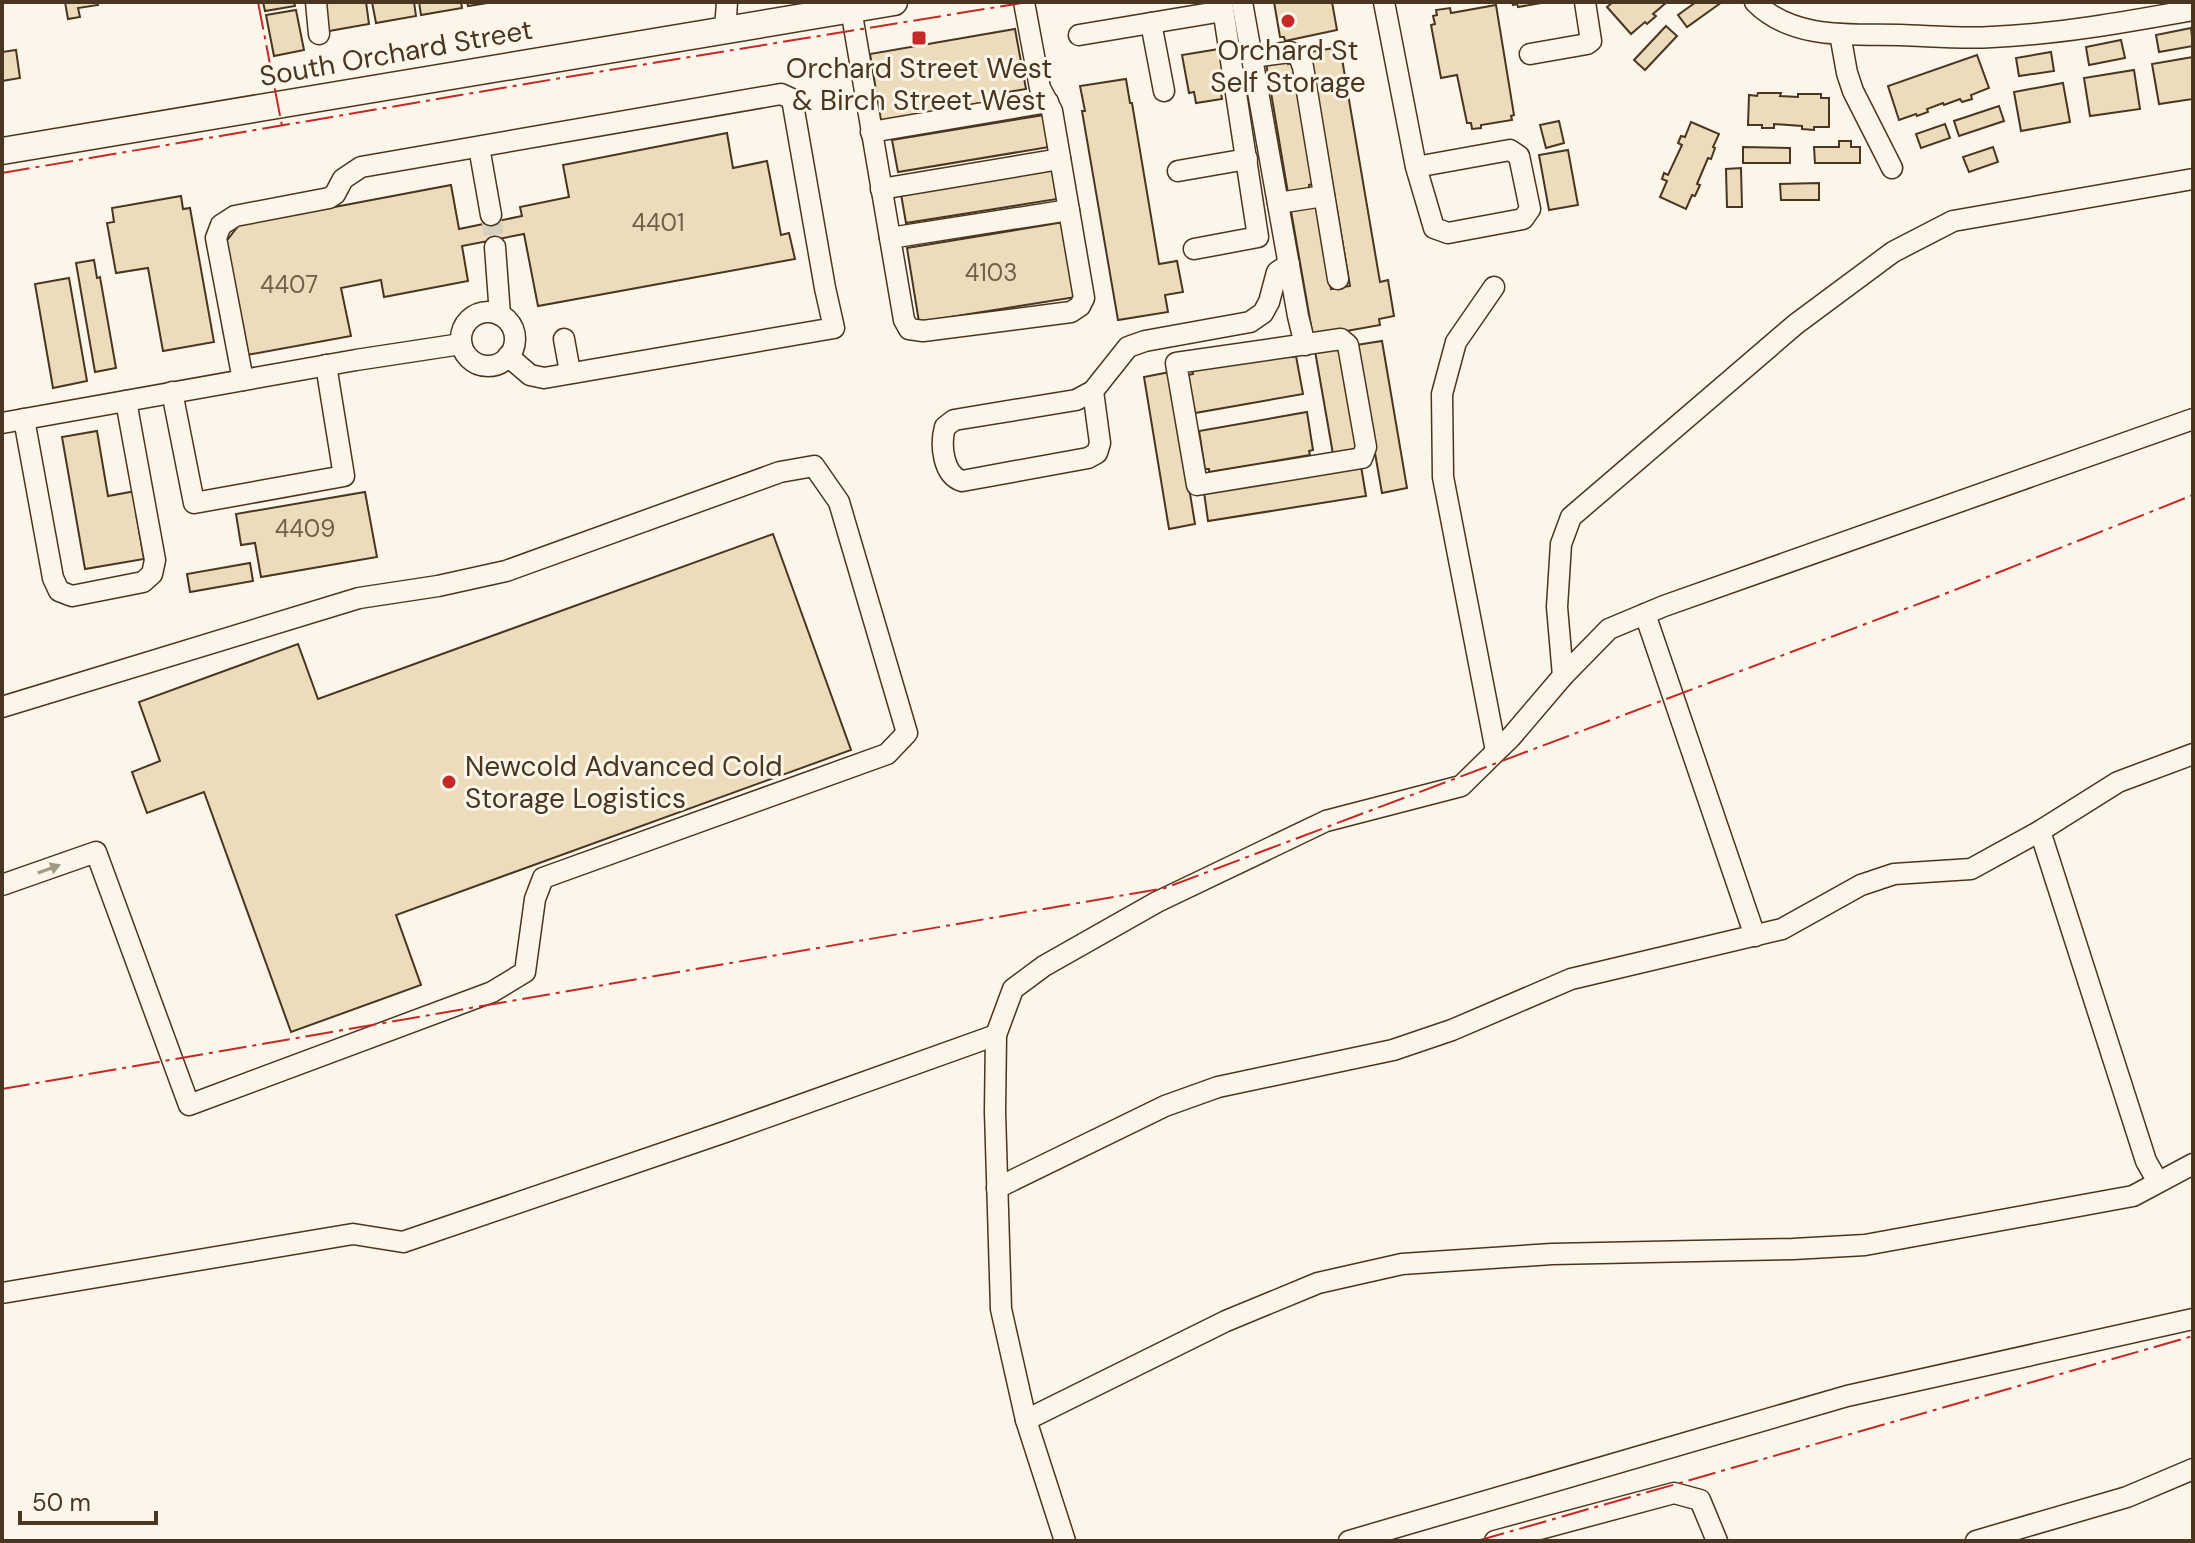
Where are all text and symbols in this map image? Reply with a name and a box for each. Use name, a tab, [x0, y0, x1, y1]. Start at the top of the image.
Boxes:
street label: South Orchard Street	[257, 11, 535, 95]
marker: Orchard St Self Storage	[1279, 12, 1297, 30]
marker: Orchard Street West & Birch Street West	[910, 29, 928, 47]
place label: Orchard St Self Storage	[1210, 32, 1366, 101]
place label: Orchard Street West & Birch Street West	[786, 50, 1052, 119]
house number: 4401	[631, 207, 685, 238]
house number: 4103	[965, 257, 1017, 288]
house number: 4407	[260, 269, 318, 300]
house number: 4409	[275, 513, 335, 544]
place label: Newcold Advanced Cold Storage Logistics	[465, 748, 783, 817]
marker: Newcold Advanced Cold Storage Logistics	[440, 773, 458, 791]
one-way arrow	[37, 862, 61, 874]
scale bar	[20, 1475, 156, 1525]
text: 50 m	[32, 1487, 91, 1518]

